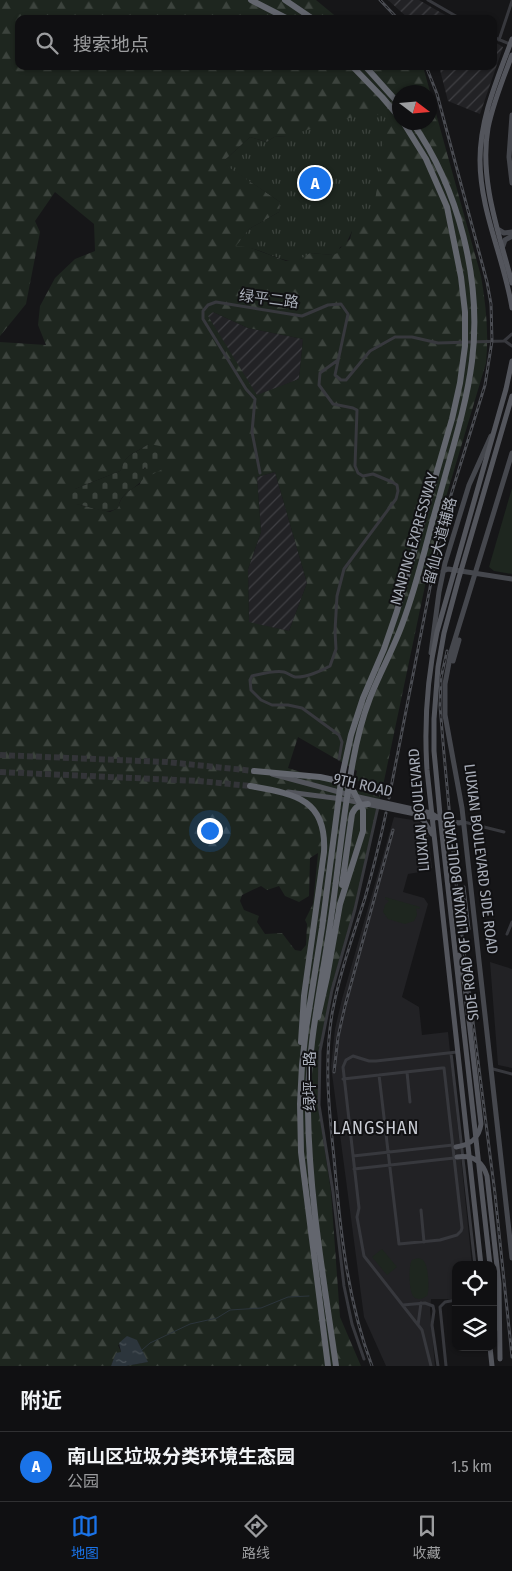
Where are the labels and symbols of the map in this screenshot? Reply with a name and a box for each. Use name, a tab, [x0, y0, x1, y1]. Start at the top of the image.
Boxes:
north arrow	[392, 85, 437, 130]
pin: A	[299, 164, 331, 202]
street label: 绿平二路	[238, 286, 300, 312]
street label: NANPING EXPRESSWAY	[386, 470, 442, 607]
street label: 留仙大道辅路	[420, 495, 460, 587]
street label: LIUXIAN BOULEVARD	[405, 748, 433, 872]
street label: LIUXIAN BOULEVARD SIDE ROAD	[460, 763, 502, 955]
street label: 9TH ROAD	[332, 769, 394, 801]
street label: SIDE ROAD OF LIUXIAN BOULEVARD	[439, 810, 483, 1022]
your location	[197, 818, 223, 844]
street label: 绿坪一路	[301, 1051, 319, 1111]
district label: LANGSHAN	[333, 1117, 419, 1139]

